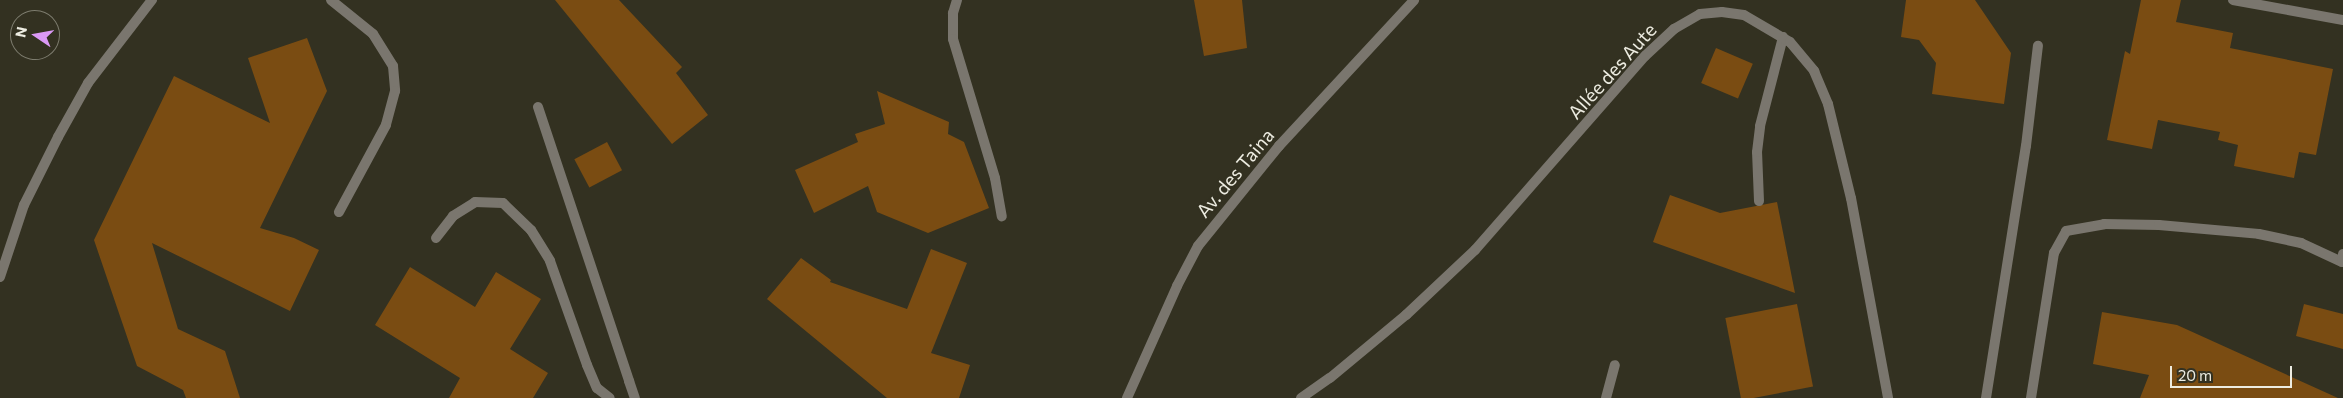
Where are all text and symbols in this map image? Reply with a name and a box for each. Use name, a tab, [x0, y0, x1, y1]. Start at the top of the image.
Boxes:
north arrow	[10, 10, 60, 60]
street label: Allée des Aute	[1563, 18, 1661, 124]
text: N	[11, 25, 30, 39]
street label: Av. des Taina	[1191, 124, 1279, 222]
scale bar	[2173, 356, 2296, 388]
text: 20 m	[2178, 366, 2212, 384]

